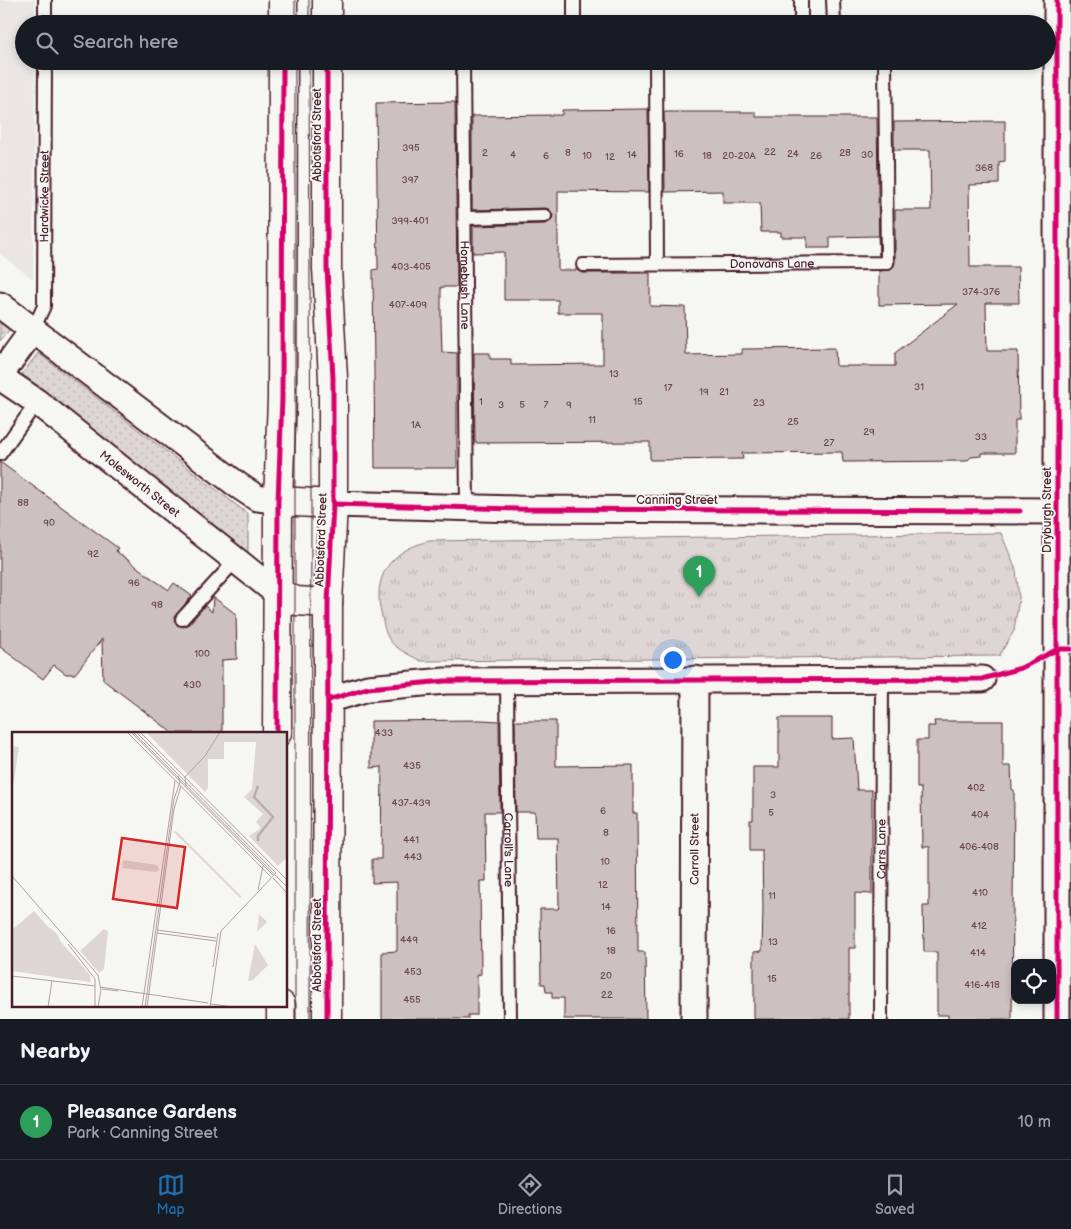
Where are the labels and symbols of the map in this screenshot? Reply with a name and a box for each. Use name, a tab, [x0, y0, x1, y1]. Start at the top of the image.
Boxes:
street label: Abbotsford Street	[310, 88, 325, 182]
house number: 395	[402, 142, 420, 154]
house number: 22	[764, 146, 776, 158]
house number: 2	[482, 147, 488, 159]
house number: 8	[565, 147, 571, 159]
house number: 28	[839, 147, 851, 159]
house number: 16	[674, 148, 684, 160]
house number: 24	[787, 148, 799, 160]
house number: 4	[510, 149, 516, 161]
house number: 14	[627, 149, 637, 161]
house number: 30	[861, 149, 873, 161]
street label: Hardwicke Street	[37, 150, 53, 243]
house number: 6	[543, 150, 549, 162]
house number: 10	[582, 150, 592, 162]
house number: 18	[702, 150, 712, 162]
house number: 20-20A	[722, 150, 757, 162]
house number: 26	[810, 150, 822, 162]
house number: 12	[605, 151, 615, 163]
house number: 368	[975, 162, 993, 174]
house number: 397	[402, 174, 419, 186]
house number: 399-401	[391, 215, 429, 227]
street label: Homebush Lane	[457, 240, 472, 330]
street label: Donovans Lane	[730, 256, 814, 272]
house number: 403-405	[391, 261, 431, 273]
house number: 374-376	[962, 286, 1000, 298]
house number: 407-409	[389, 299, 427, 311]
house number: 13	[609, 368, 619, 380]
house number: 31	[914, 381, 924, 393]
house number: 17	[664, 382, 672, 394]
house number: 19	[699, 386, 709, 398]
house number: 21	[719, 386, 729, 398]
house number: 1	[479, 396, 483, 408]
house number: 15	[633, 396, 643, 408]
house number: 23	[753, 397, 765, 409]
house number: 3	[498, 399, 504, 411]
house number: 5	[519, 399, 525, 411]
house number: 7	[544, 399, 549, 411]
house number: 9	[566, 399, 572, 411]
house number: 11	[588, 414, 596, 426]
house number: 25	[787, 416, 799, 428]
house number: 1A	[411, 419, 422, 431]
house number: 29	[863, 426, 875, 438]
house number: 33	[975, 431, 987, 443]
house number: 27	[824, 437, 834, 449]
street label: Molesworth Street	[96, 448, 183, 521]
street label: Dryburgh Street	[1040, 467, 1055, 553]
street label: Abbotsford Street	[312, 492, 331, 587]
street label: Canning Street	[636, 493, 718, 508]
house number: 88	[17, 497, 29, 509]
house number: 90	[43, 517, 55, 529]
house number: 92	[87, 548, 99, 560]
pin: 1	[683, 556, 715, 597]
house number: 96	[128, 577, 140, 589]
house number: 98	[151, 599, 163, 611]
your location	[660, 647, 686, 673]
house number: 100	[194, 648, 210, 660]
house number: 430	[183, 679, 201, 691]
house number: 433	[375, 727, 393, 739]
inset map	[12, 732, 288, 1006]
house number: 435	[403, 760, 421, 772]
house number: 402	[967, 782, 985, 794]
house number: 3	[770, 789, 776, 801]
house number: 437-439	[392, 797, 431, 809]
house number: 6	[600, 805, 606, 817]
house number: 5	[768, 807, 774, 819]
house number: 404	[971, 809, 989, 821]
street label: Carroll's Lane	[500, 813, 516, 887]
street label: Carroll Street	[687, 813, 703, 885]
street label: Carrs Lane	[874, 819, 890, 879]
house number: 8	[603, 827, 609, 839]
house number: 441	[403, 834, 419, 846]
house number: 406-408	[959, 841, 999, 853]
house number: 443	[404, 851, 422, 863]
house number: 10	[600, 856, 610, 868]
house number: 12	[598, 879, 608, 891]
house number: 410	[972, 887, 988, 899]
house number: 11	[768, 890, 776, 902]
street label: Abbotsford Street	[310, 898, 325, 992]
house number: 14	[601, 901, 611, 913]
house number: 412	[971, 920, 987, 932]
house number: 16	[606, 925, 616, 937]
house number: 449	[400, 934, 418, 946]
house number: 13	[768, 936, 778, 948]
house number: 18	[606, 945, 616, 957]
house number: 414	[970, 947, 986, 959]
house number: 453	[404, 966, 422, 978]
house number: 20	[600, 970, 612, 982]
house number: 15	[767, 973, 777, 985]
house number: 416-418	[964, 979, 1000, 991]
house number: 22	[601, 989, 613, 1001]
house number: 455	[403, 994, 421, 1006]

